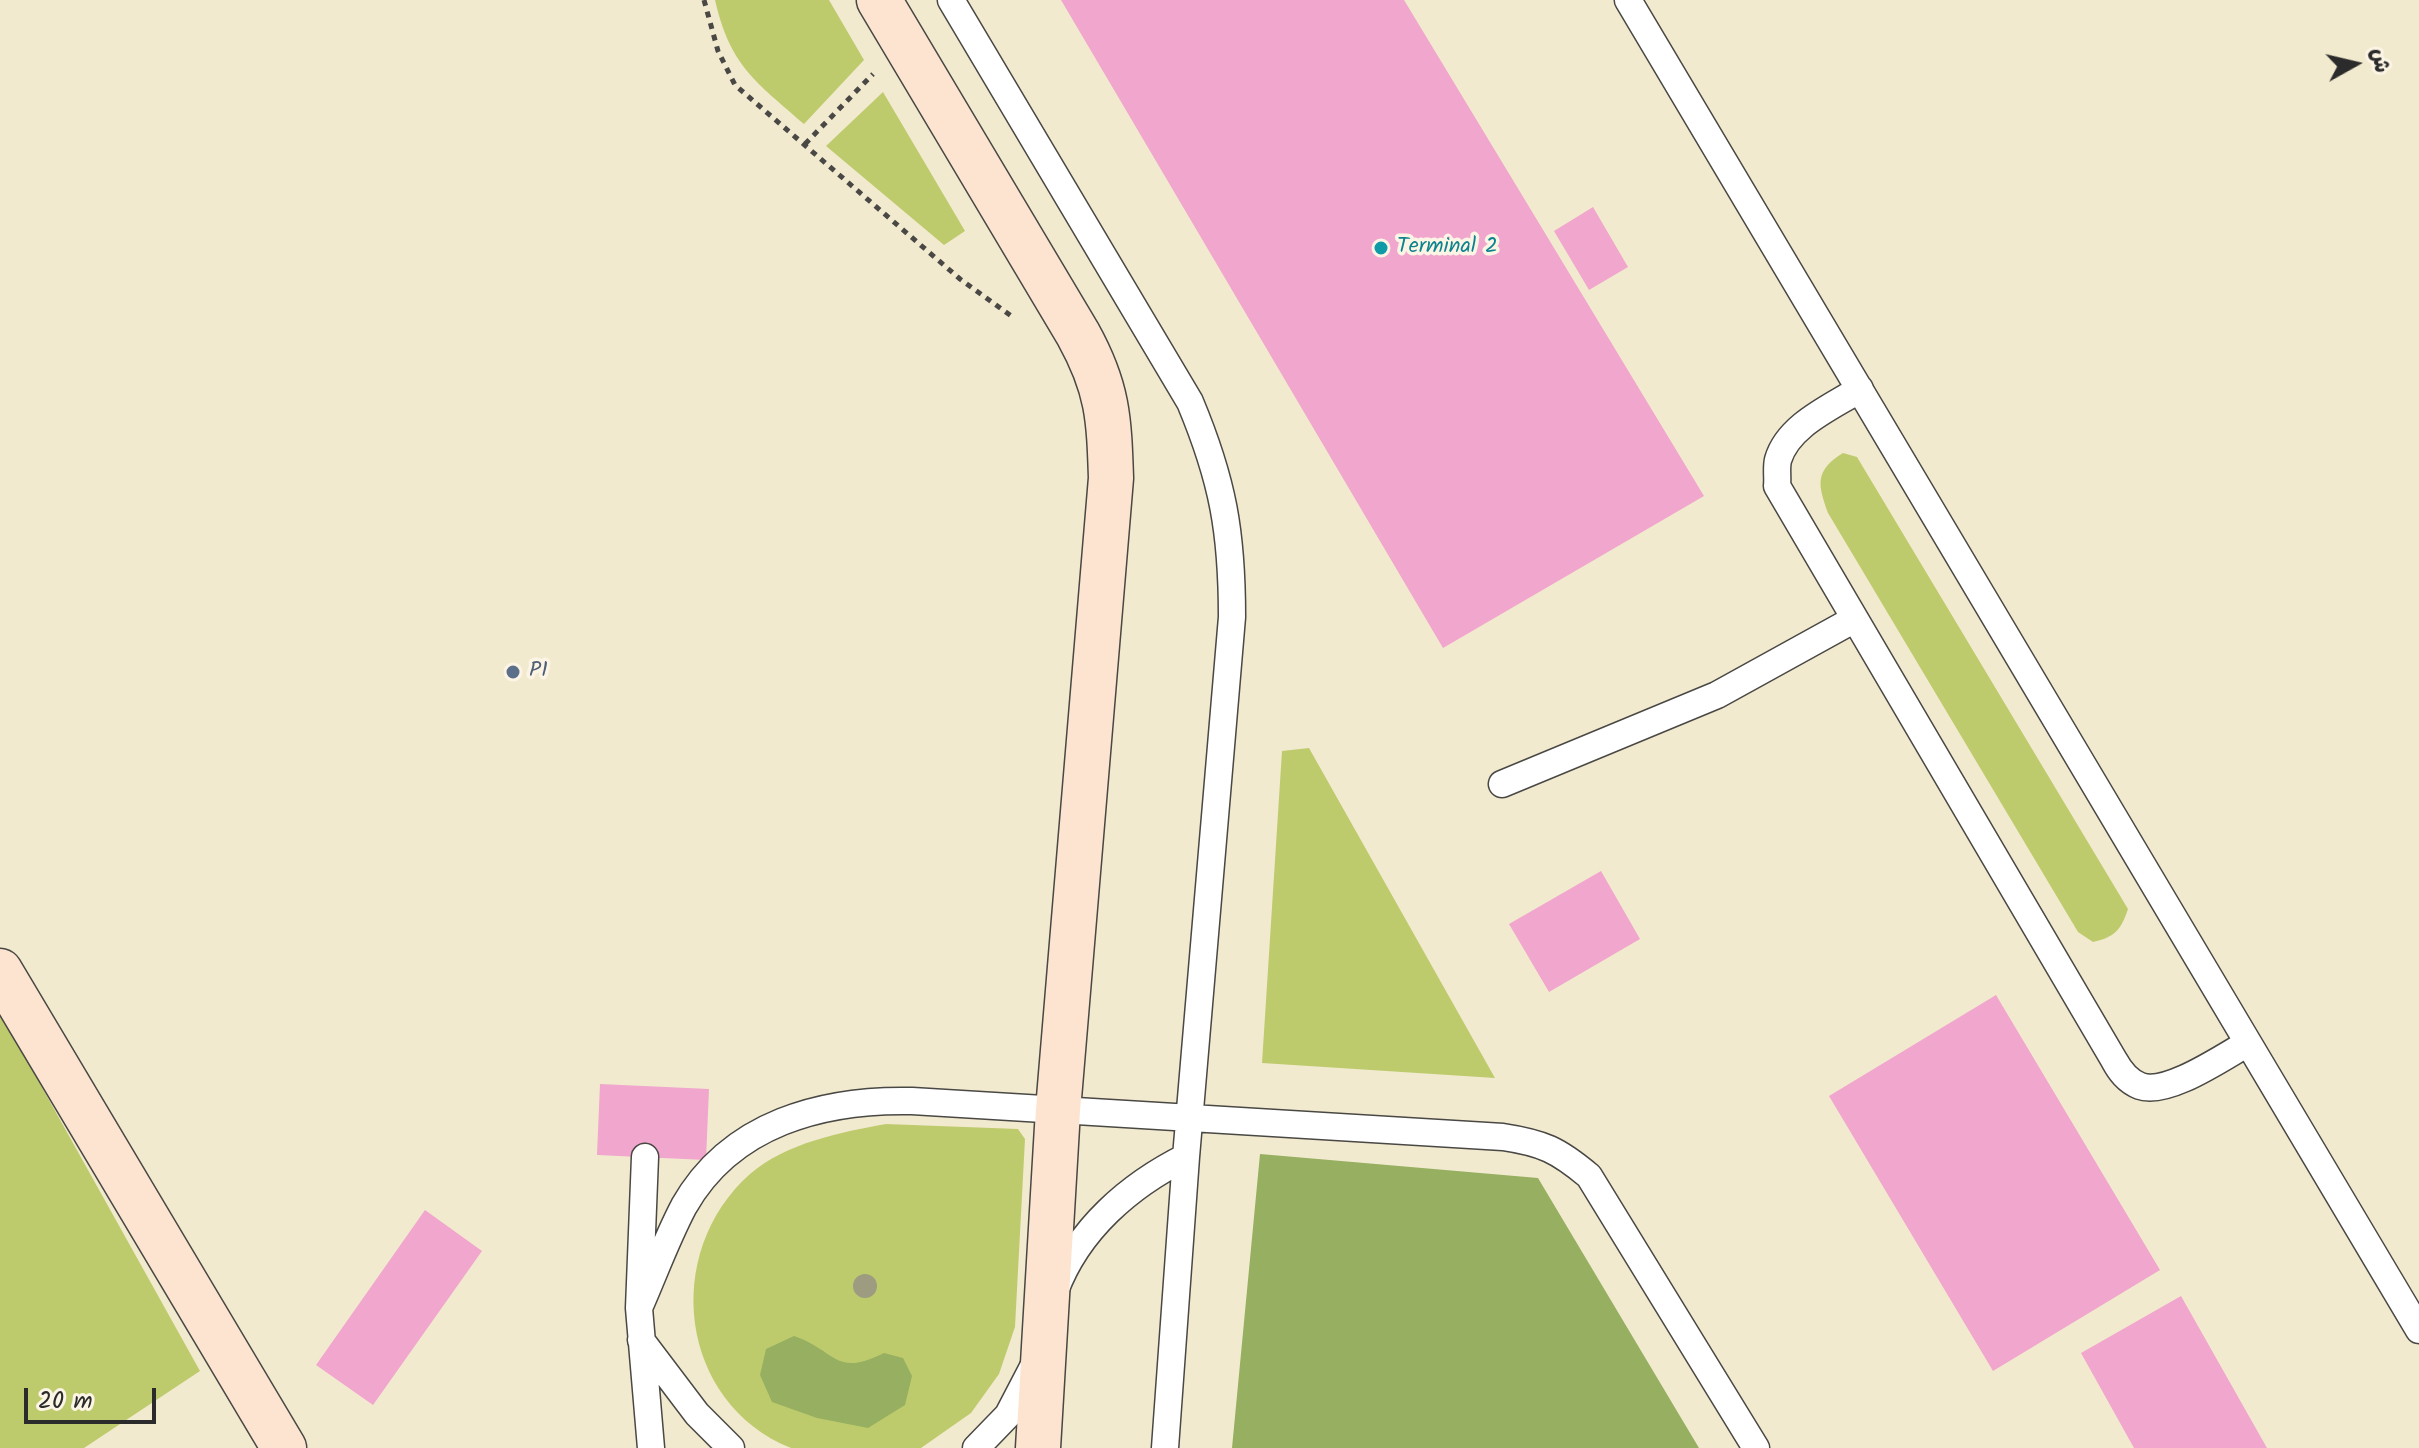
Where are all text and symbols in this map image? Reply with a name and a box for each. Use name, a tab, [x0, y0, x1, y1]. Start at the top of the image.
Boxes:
north arrow	[2315, 24, 2395, 104]
text: ش	[2360, 46, 2398, 75]
place label: Terminal 2	[1397, 235, 1498, 261]
marker: Terminal 2	[1372, 239, 1390, 257]
place label: P1	[529, 659, 548, 685]
marker: P1	[504, 663, 522, 681]
scale bar	[28, 1372, 160, 1422]
text: 20 m	[38, 1382, 93, 1421]

